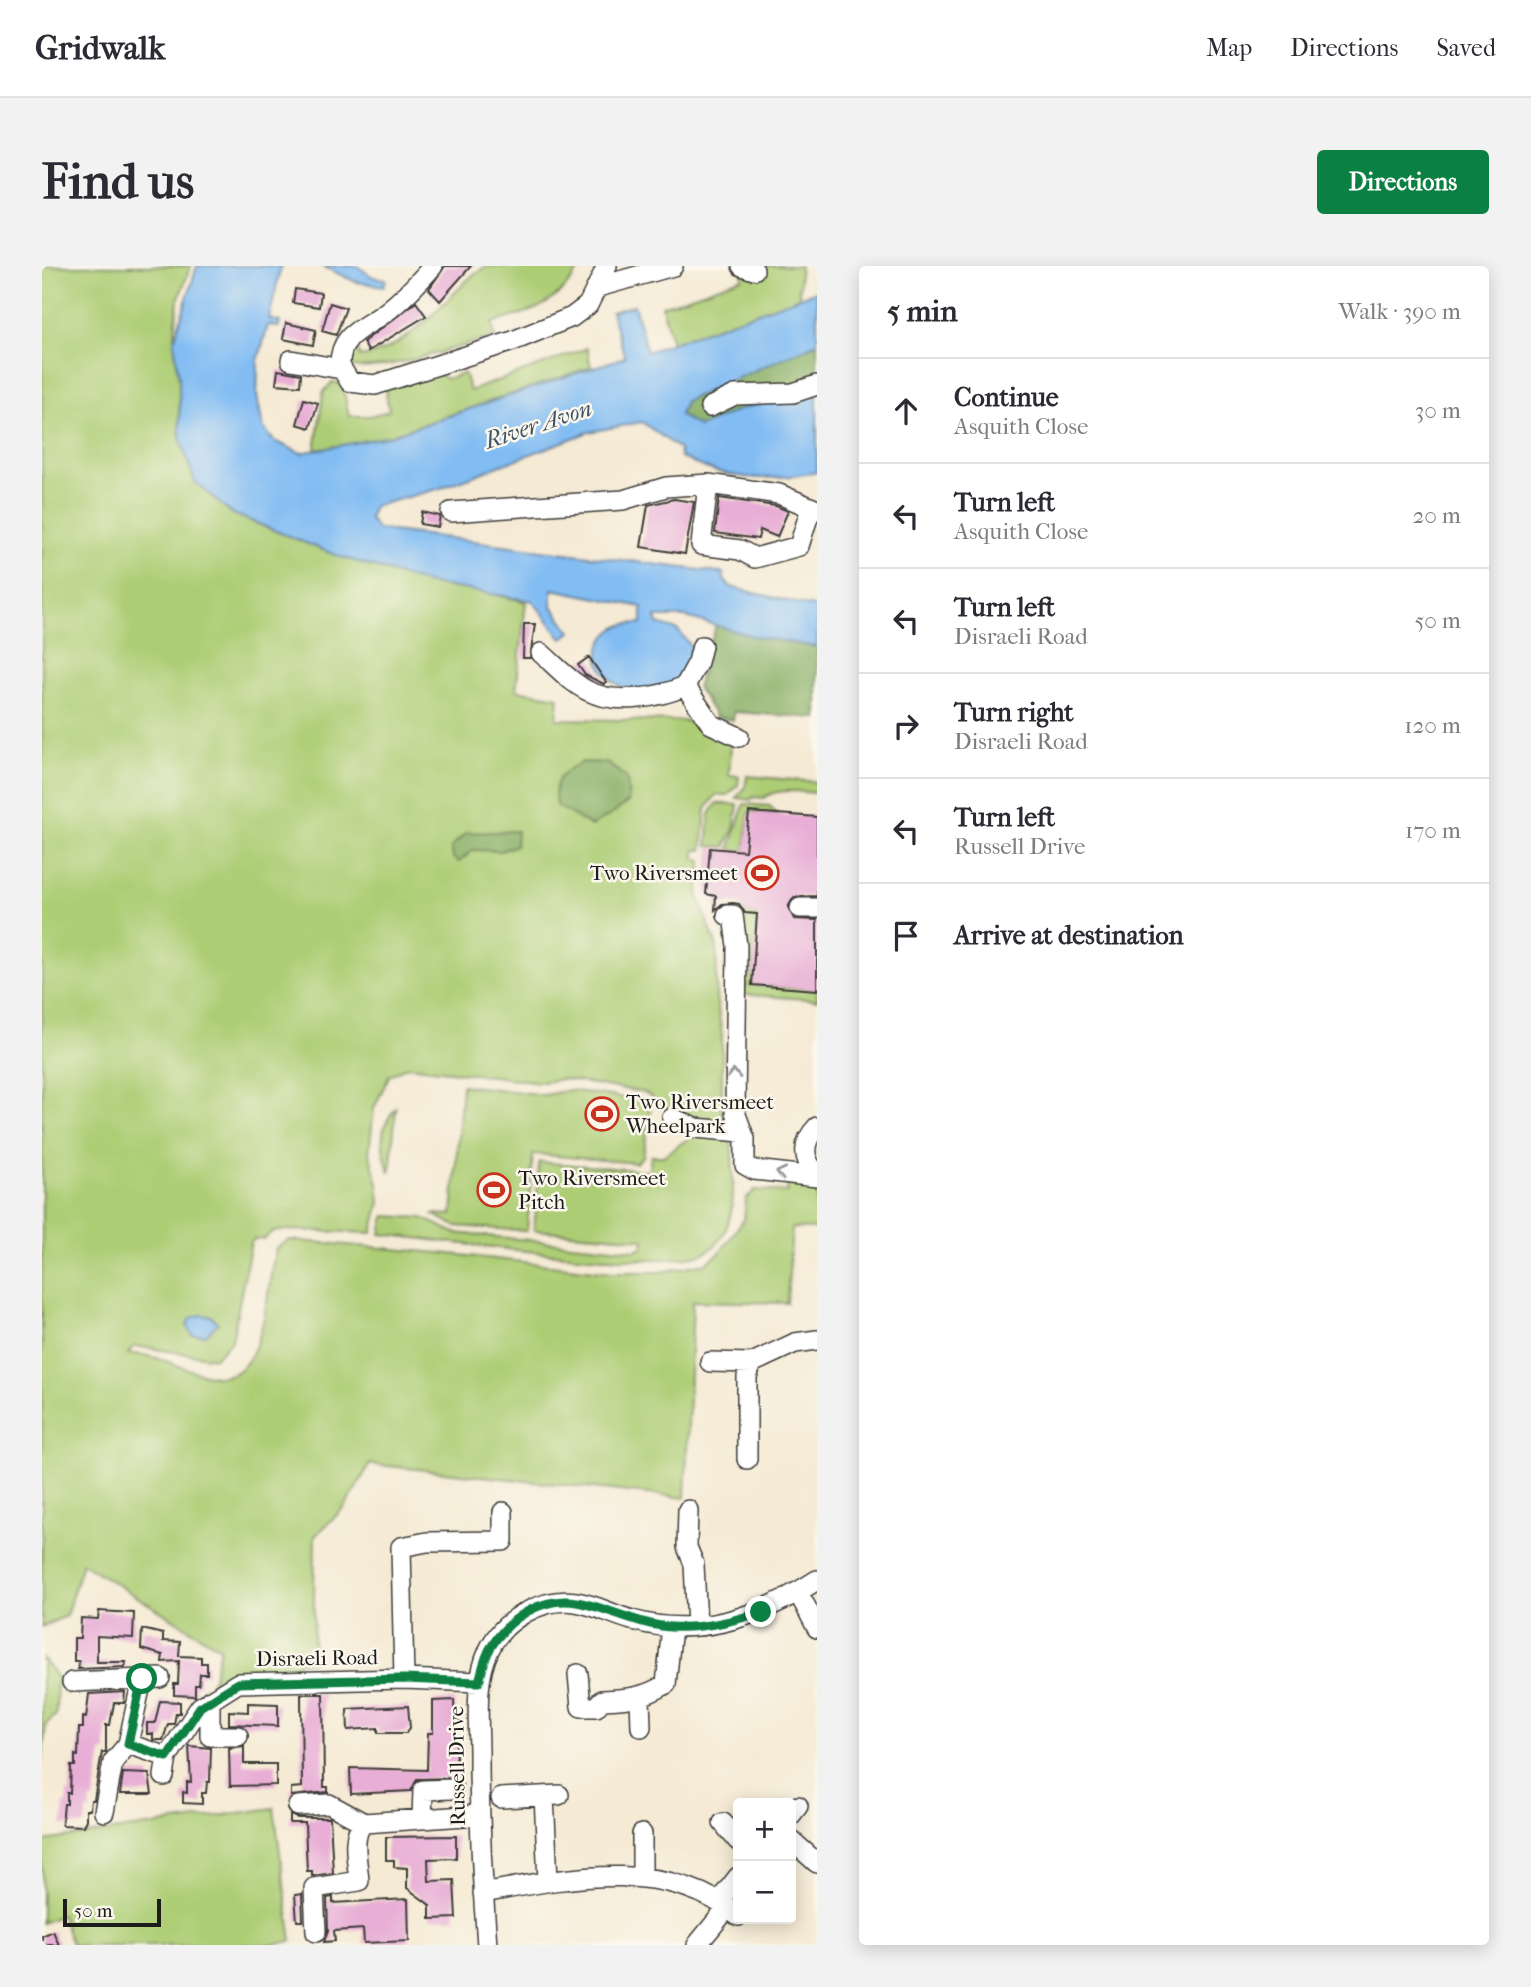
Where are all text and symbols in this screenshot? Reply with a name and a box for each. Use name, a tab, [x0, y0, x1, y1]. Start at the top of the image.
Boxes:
text: Gridwalk	[35, 29, 165, 68]
text: Map	[1206, 34, 1252, 62]
text: Directions	[1290, 34, 1398, 62]
text: Saved	[1436, 34, 1496, 62]
button: Directions	[1317, 150, 1489, 214]
text: Find us	[42, 153, 194, 211]
text: 5 min	[887, 294, 958, 329]
text: Walk · 390 m	[1338, 298, 1461, 325]
text: Continue	[954, 382, 1059, 413]
icon: ahead	[887, 392, 925, 430]
water label: River Avon	[479, 394, 595, 455]
text: 30 m	[1415, 397, 1461, 424]
text: Asquith Close	[954, 413, 1088, 440]
text: Turn left	[954, 487, 1055, 518]
icon: left	[887, 497, 925, 535]
text: 20 m	[1412, 502, 1461, 529]
text: Asquith Close	[954, 518, 1088, 545]
text: Turn left	[954, 592, 1055, 623]
icon: left	[887, 602, 925, 640]
text: 50 m	[1414, 607, 1461, 634]
text: Disraeli Road	[954, 623, 1088, 650]
text: Turn right	[954, 697, 1074, 728]
icon: right	[887, 707, 925, 745]
text: 120 m	[1404, 712, 1461, 739]
text: Disraeli Road	[954, 728, 1088, 755]
text: Turn left	[954, 802, 1055, 833]
icon: left	[887, 812, 925, 850]
text: 170 m	[1405, 817, 1461, 844]
text: Russell Drive	[954, 833, 1085, 860]
sports icon: Two Riversmeet	[743, 854, 781, 892]
place label: Two Riversmeet	[590, 861, 739, 885]
icon: arrive	[887, 917, 925, 955]
text: Arrive at destination	[954, 920, 1184, 951]
one-way arrow	[726, 1068, 742, 1079]
place label: Two Riversmeet Wheelpark	[625, 1090, 774, 1138]
sports icon: Two Riversmeet Wheelpark	[583, 1095, 621, 1133]
place label: Two Riversmeet Pitch	[518, 1166, 666, 1214]
one-way arrow	[775, 1166, 787, 1181]
sports icon: Two Riversmeet Pitch	[475, 1171, 513, 1209]
route end	[745, 1596, 776, 1627]
street label: Disraeli Road	[256, 1645, 379, 1671]
route start	[126, 1663, 157, 1694]
street label: Russell Drive	[444, 1706, 470, 1826]
map controls	[733, 1798, 796, 1924]
button: +	[733, 1798, 796, 1861]
button: −	[733, 1861, 796, 1924]
scale bar	[63, 1896, 161, 1928]
text: 50 m	[74, 1900, 113, 1922]

